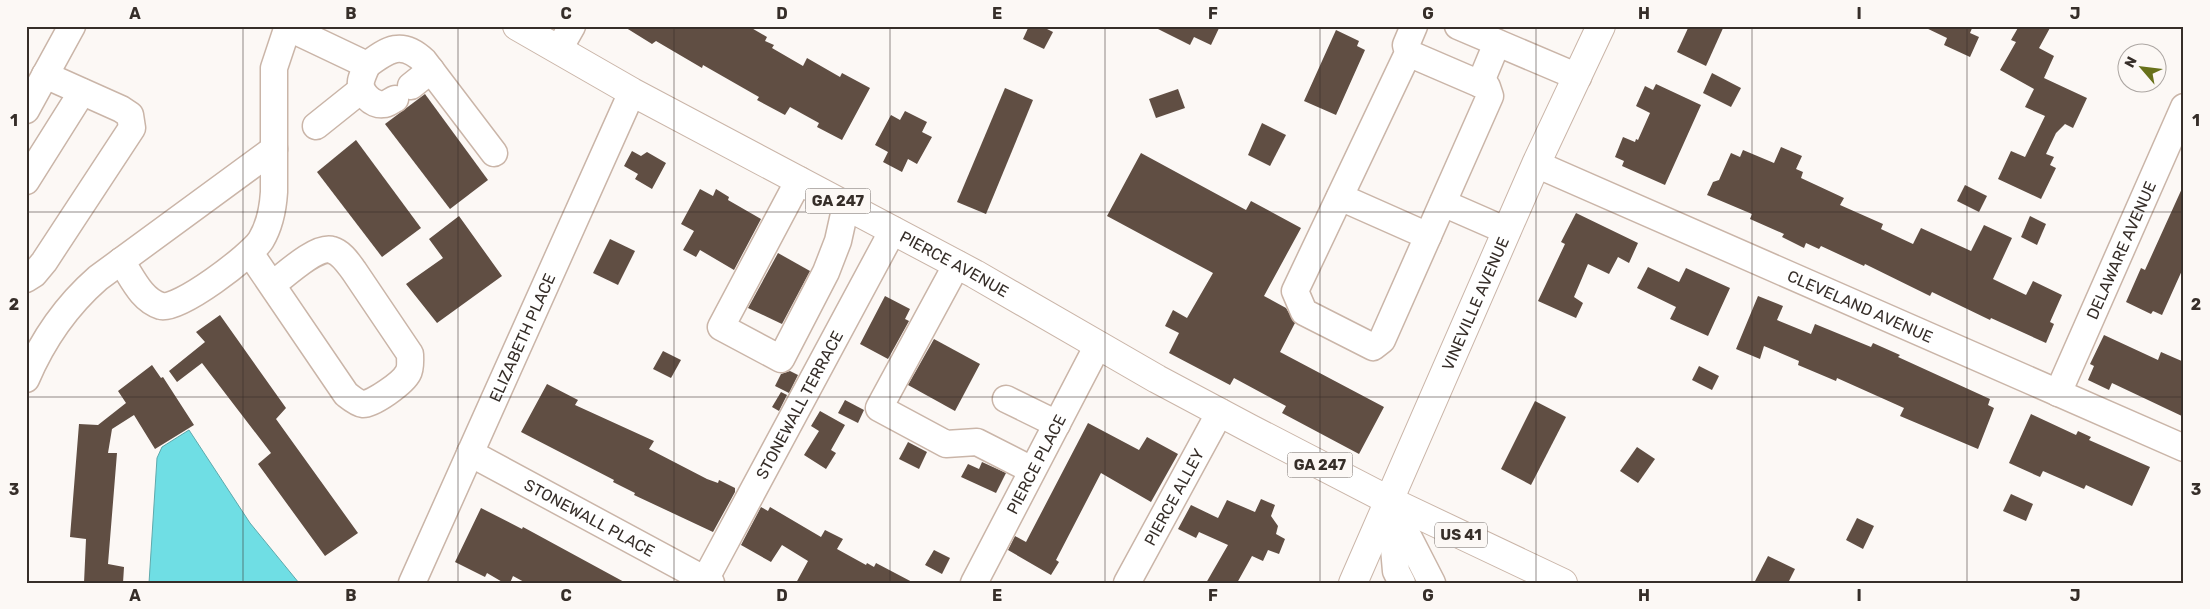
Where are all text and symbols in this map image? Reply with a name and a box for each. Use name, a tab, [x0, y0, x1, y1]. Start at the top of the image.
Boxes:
text: A	[129, 4, 141, 23]
text: B	[345, 4, 357, 23]
text: C	[560, 4, 572, 23]
text: D	[776, 4, 788, 23]
text: E	[992, 4, 1002, 23]
text: F	[1208, 4, 1218, 23]
text: G	[1422, 4, 1434, 23]
text: H	[1638, 4, 1650, 23]
text: I	[1856, 4, 1862, 23]
text: J	[2070, 4, 2080, 23]
north arrow	[2118, 42, 2168, 92]
text: N	[2121, 54, 2141, 71]
text: 1	[10, 111, 18, 130]
text: 1	[2192, 111, 2200, 130]
street label: DELAWARE AVENUE	[2082, 178, 2160, 322]
road number: GA 247	[806, 188, 870, 214]
street label: PIERCE AVENUE	[897, 227, 1012, 301]
street label: VINEVILLE AVENUE	[1438, 234, 1513, 373]
street label: CLEVELAND AVENUE	[1785, 266, 1936, 346]
street label: ELIZABETH PLACE	[485, 270, 559, 405]
text: 2	[9, 295, 19, 314]
text: 2	[2191, 295, 2201, 314]
street label: STONEWALL TERRACE	[752, 327, 847, 482]
street label: PIERCE PLACE	[1002, 411, 1070, 517]
street label: PIERCE ALLEY	[1140, 445, 1208, 549]
road number: GA 247	[1288, 452, 1352, 478]
street label: STONEWALL PLACE	[521, 475, 658, 560]
text: 3	[9, 480, 19, 499]
text: 3	[2191, 480, 2201, 499]
road number: US 41	[1435, 522, 1487, 548]
text: A	[129, 586, 141, 605]
text: B	[345, 586, 357, 605]
text: C	[560, 586, 572, 605]
text: D	[776, 586, 788, 605]
text: E	[992, 586, 1002, 605]
text: F	[1208, 586, 1218, 605]
text: G	[1422, 586, 1434, 605]
text: H	[1638, 586, 1650, 605]
text: I	[1856, 586, 1862, 605]
text: J	[2070, 586, 2080, 605]

